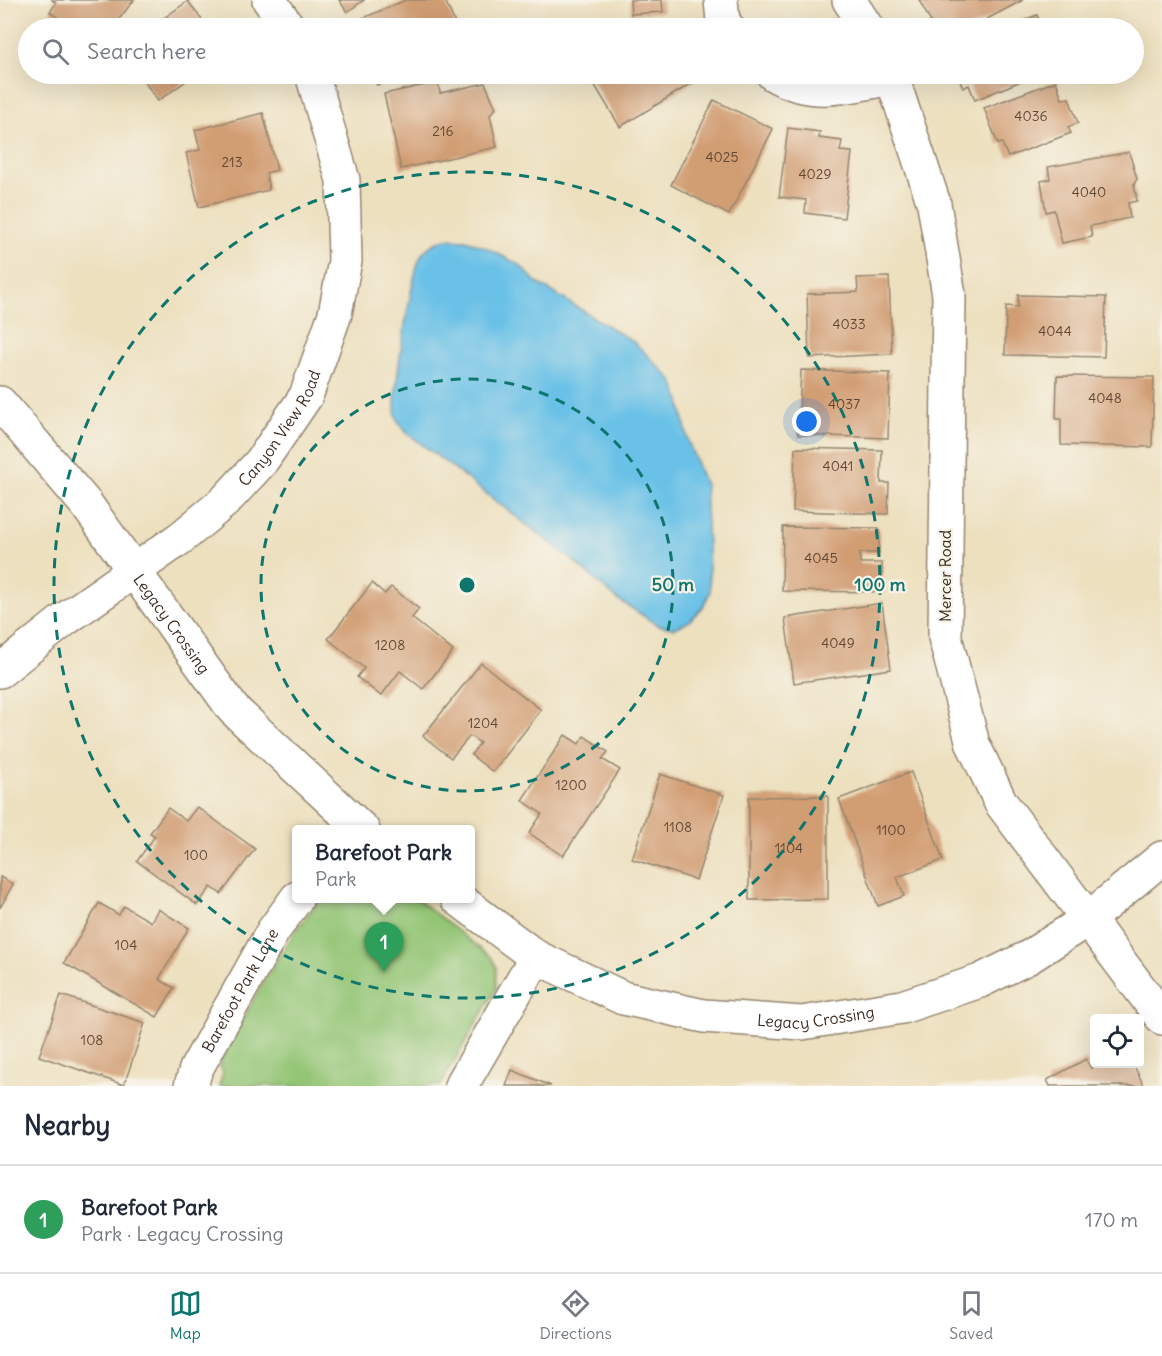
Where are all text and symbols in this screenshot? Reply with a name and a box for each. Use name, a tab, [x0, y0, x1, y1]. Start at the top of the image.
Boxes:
search box	[18, 18, 1144, 84]
icon: search	[39, 35, 72, 68]
text: Search here	[87, 37, 206, 65]
house number: 4036	[1014, 107, 1048, 125]
house number: 216	[432, 122, 454, 140]
house number: 4025	[705, 148, 739, 166]
house number: 213	[221, 153, 243, 171]
house number: 4029	[798, 165, 832, 183]
house number: 4040	[1072, 183, 1106, 201]
house number: 4033	[832, 315, 866, 333]
house number: 4044	[1038, 322, 1072, 340]
street label: Canyon View Road	[234, 367, 324, 490]
house number: 4048	[1088, 389, 1122, 407]
house number: 4037	[828, 395, 860, 413]
your location	[792, 407, 821, 436]
house number: 4041	[823, 457, 853, 475]
street label: Mercer Road	[935, 530, 955, 622]
house number: 4045	[804, 549, 838, 567]
street label: Legacy Crossing	[129, 570, 214, 678]
text: 50 m	[652, 573, 694, 596]
text: 100 m	[855, 573, 906, 596]
centre of rings	[457, 575, 477, 595]
house number: 4049	[821, 634, 855, 652]
house number: 1208	[375, 636, 405, 654]
house number: 1204	[468, 714, 498, 732]
house number: 1200	[555, 776, 587, 794]
house number: 1108	[664, 818, 692, 836]
house number: 1100	[876, 821, 906, 839]
popup	[292, 825, 475, 903]
text: Barefoot Park	[315, 838, 452, 866]
house number: 1104	[775, 839, 803, 857]
house number: 100	[184, 846, 208, 864]
text: Park	[315, 866, 356, 891]
pin: 1	[364, 922, 404, 972]
street label: Barefoot Park Lane	[197, 925, 283, 1056]
house number: 104	[115, 936, 137, 954]
street label: Legacy Crossing	[756, 1002, 876, 1033]
map controls	[1090, 1014, 1144, 1068]
button: locate	[1090, 1014, 1144, 1068]
house number: 108	[81, 1031, 103, 1049]
text: Nearby	[24, 1109, 110, 1142]
text: Barefoot Park	[81, 1193, 218, 1221]
text: 1	[40, 1207, 47, 1232]
text: 170 m	[1085, 1207, 1138, 1232]
text: Park · Legacy Crossing	[81, 1221, 284, 1246]
tab: Map	[169, 1287, 202, 1343]
tab: Directions	[539, 1287, 612, 1343]
tab: Saved	[949, 1287, 993, 1343]

